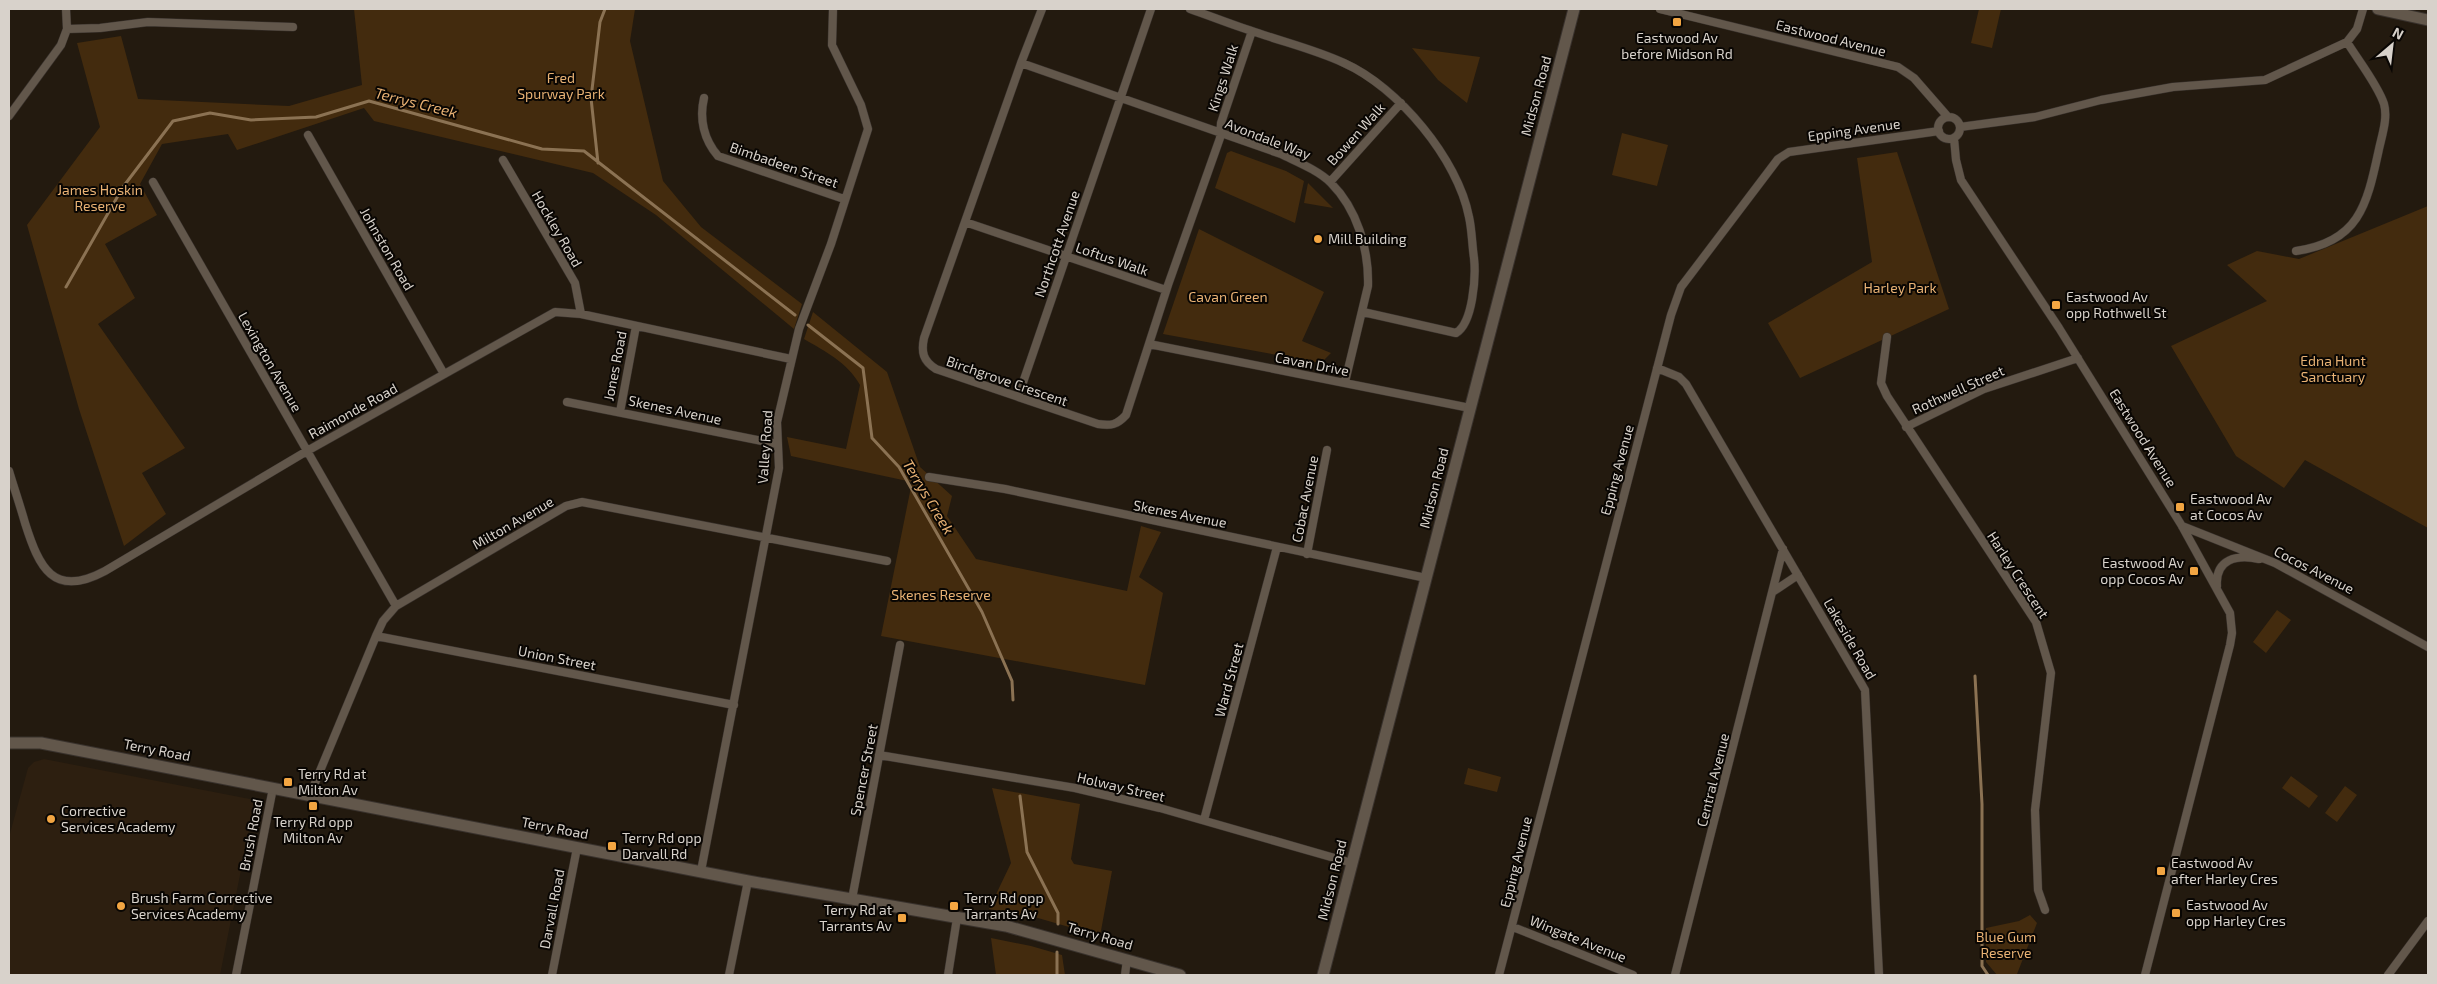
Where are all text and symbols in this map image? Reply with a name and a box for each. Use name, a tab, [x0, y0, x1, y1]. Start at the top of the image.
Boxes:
marker: Eastwood Av before Midson Rd	[1671, 16, 1683, 28]
street label: Eastwood Avenue	[1774, 16, 1888, 59]
north arrow	[2367, 20, 2417, 70]
text: N	[2390, 23, 2407, 43]
place label: Eastwood Av before Midson Rd	[1621, 29, 1733, 62]
street label: Kings Walk	[1204, 42, 1241, 114]
street label: Midson Road	[1517, 54, 1554, 138]
park label: Fred Spurway Park	[517, 69, 605, 102]
water label: Terrys Creek	[373, 83, 459, 122]
street label: Bowen Walk	[1323, 99, 1388, 169]
street label: Avondale Way	[1223, 114, 1314, 163]
street label: Epping Avenue	[1807, 115, 1901, 144]
street label: Bimbadeen Street	[728, 138, 840, 191]
park label: James Hoskin Reserve	[57, 181, 143, 214]
street label: Hockley Road	[529, 188, 586, 270]
street label: Northcott Avenue	[1030, 188, 1083, 300]
street label: Johnston Road	[357, 204, 418, 293]
place label: Mill Building	[1328, 230, 1407, 247]
marker: Mill Building	[1312, 233, 1324, 245]
street label: Loftus Walk	[1074, 238, 1151, 279]
park label: Harley Park	[1863, 279, 1937, 296]
park label: Cavan Green	[1188, 288, 1268, 305]
place label: Eastwood Av opp Rothwell St	[2066, 288, 2167, 321]
marker: Eastwood Av opp Rothwell St	[2050, 299, 2062, 311]
street label: Lexington Avenue	[235, 309, 306, 415]
street label: Jones Road	[599, 330, 630, 402]
street label: Cavan Drive	[1274, 348, 1351, 379]
street label: Birchgrove Crescent	[944, 352, 1070, 409]
park label: Edna Hunt Sanctuary	[2300, 352, 2366, 385]
street label: Rothwell Street	[1909, 362, 2006, 417]
street label: Raimonde Road	[305, 379, 400, 442]
street label: Eastwood Avenue	[2106, 385, 2181, 490]
street label: Skenes Avenue	[627, 391, 723, 428]
street label: Valley Road	[753, 409, 776, 485]
street label: Epping Avenue	[1596, 423, 1637, 517]
street label: Midson Road	[1415, 446, 1452, 530]
street label: Cobac Avenue	[1288, 454, 1321, 544]
water label: Terrys Creek	[899, 456, 958, 538]
place label: Eastwood Av at Cocos Av	[2190, 490, 2273, 523]
street label: Milton Avenue	[469, 492, 556, 553]
street label: Skenes Avenue	[1132, 496, 1228, 531]
marker: Eastwood Av at Cocos Av	[2174, 501, 2186, 513]
street label: Harley Crescent	[1984, 528, 2053, 621]
street label: Cocos Avenue	[2271, 542, 2357, 597]
place label: Eastwood Av opp Cocos Av	[2100, 554, 2185, 587]
marker: Eastwood Av opp Cocos Av	[2188, 565, 2200, 577]
park label: Skenes Reserve	[891, 586, 991, 603]
street label: Lakeside Road	[1820, 595, 1880, 682]
street label: Ward Street	[1210, 641, 1247, 719]
street label: Union Street	[517, 642, 598, 673]
street label: Spencer Street	[846, 723, 881, 817]
street label: Central Avenue	[1693, 731, 1732, 828]
street label: Terry Road	[122, 735, 192, 764]
place label: Terry Rd at Milton Av	[298, 765, 366, 798]
street label: Holway Street	[1076, 768, 1167, 805]
marker: Terry Rd at Milton Av	[282, 776, 294, 788]
street label: Brush Road	[235, 798, 266, 872]
marker: Terry Rd opp Milton Av	[307, 800, 319, 812]
place label: Corrective Services Academy	[61, 802, 176, 835]
marker: Corrective Services Academy	[45, 813, 57, 825]
place label: Terry Rd opp Milton Av	[273, 813, 353, 846]
street label: Terry Road	[520, 813, 590, 842]
street label: Epping Avenue	[1496, 815, 1535, 909]
place label: Terry Rd opp Darvall Rd	[622, 829, 702, 862]
street label: Midson Road	[1313, 838, 1350, 922]
marker: Terry Rd opp Darvall Rd	[606, 840, 618, 852]
place label: Eastwood Av after Harley Cres	[2171, 854, 2278, 887]
marker: Eastwood Av after Harley Cres	[2155, 865, 2167, 877]
street label: Darvall Road	[535, 868, 568, 950]
place label: Brush Farm Corrective Services Academy	[131, 889, 273, 922]
place label: Terry Rd opp Tarrants Av	[964, 889, 1044, 922]
place label: Eastwood Av opp Harley Cres	[2186, 896, 2286, 929]
marker: Brush Farm Corrective Services Academy	[115, 900, 127, 912]
marker: Terry Rd opp Tarrants Av	[948, 900, 960, 912]
place label: Terry Rd at Tarrants Av	[819, 901, 893, 934]
marker: Eastwood Av opp Harley Cres	[2170, 907, 2182, 919]
street label: Wingate Avenue	[1527, 911, 1629, 966]
marker: Terry Rd at Tarrants Av	[896, 912, 908, 924]
street label: Terry Road	[1065, 918, 1135, 953]
park label: Blue Gum Reserve	[1976, 928, 2036, 961]

